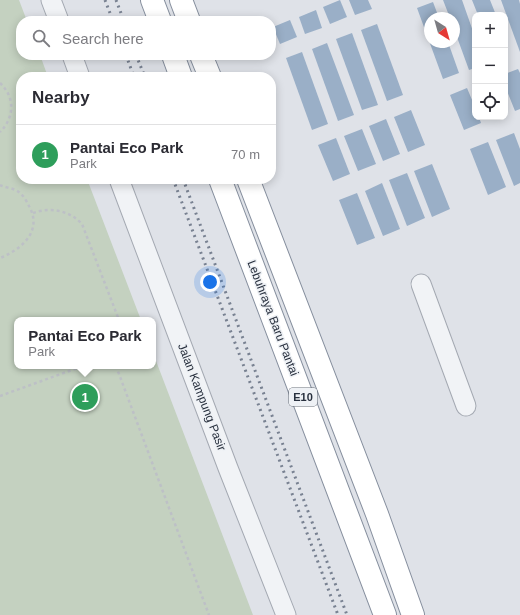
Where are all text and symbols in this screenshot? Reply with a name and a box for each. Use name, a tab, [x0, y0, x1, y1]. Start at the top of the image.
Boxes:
north arrow	[424, 12, 460, 48]
map controls	[472, 12, 508, 120]
button: +	[472, 12, 508, 48]
search box	[16, 16, 276, 60]
icon: search	[30, 27, 52, 49]
text: Search here	[62, 30, 144, 47]
button: −	[472, 48, 508, 84]
button: locate	[472, 84, 508, 120]
text: Nearby	[32, 88, 90, 107]
text: Pantai Eco Park	[70, 139, 183, 156]
text: 1	[41, 147, 49, 162]
text: 70 m	[231, 147, 260, 162]
text: Park	[70, 156, 97, 171]
street label: Lebuhraya Baru Pantai	[244, 258, 302, 378]
your location	[200, 272, 220, 292]
popup	[14, 317, 156, 369]
text: Pantai Eco Park	[28, 327, 142, 344]
street label: Jalan Kampung Pasir	[175, 341, 229, 453]
text: Park	[28, 344, 55, 359]
pin: 1	[72, 382, 98, 412]
road number: E10	[289, 388, 317, 406]

